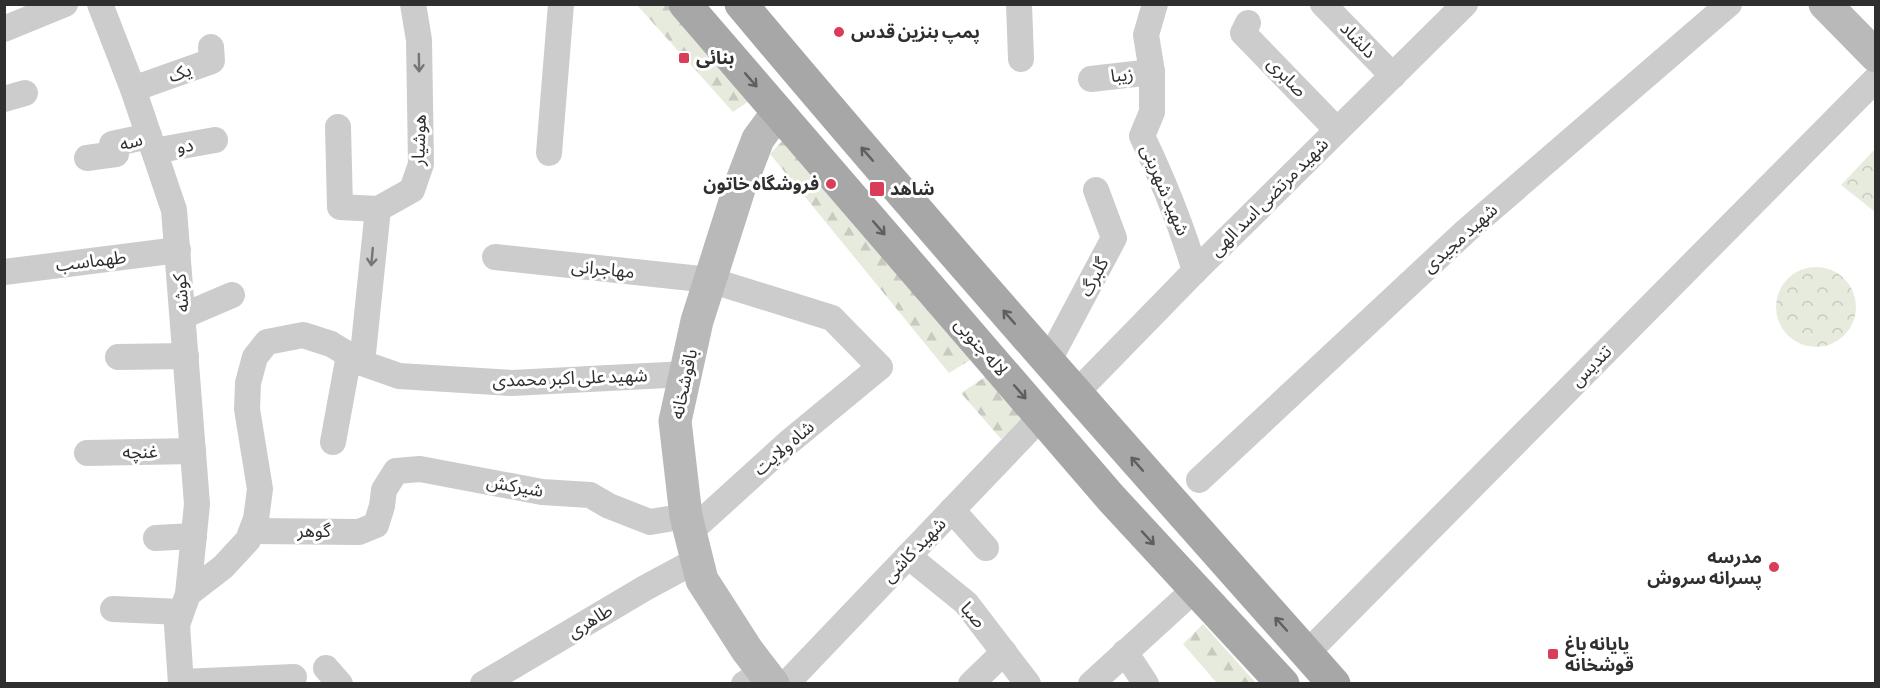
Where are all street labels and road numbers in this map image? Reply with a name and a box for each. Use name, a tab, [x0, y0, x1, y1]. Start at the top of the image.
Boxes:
street label: دلشاد	[1335, 18, 1380, 63]
street label: صابری	[1263, 53, 1311, 102]
street label: یک	[166, 60, 195, 87]
street label: زیبا	[1110, 64, 1135, 87]
street label: هوشیار	[408, 114, 431, 167]
street label: سه	[117, 129, 145, 156]
street label: شهید مرتضی اسد الهی	[1206, 134, 1333, 261]
street label: دو	[175, 135, 195, 158]
street label: شهید شهرینی	[1136, 141, 1193, 239]
street label: شهید مجیدی	[1419, 199, 1502, 277]
street label: طهماسب	[55, 247, 127, 276]
street label: گلبرگ	[1076, 254, 1114, 300]
street label: مهاجرانی	[570, 256, 636, 283]
street label: کوشه	[169, 272, 194, 313]
street label: لاله جنوبی	[950, 314, 1012, 381]
street label: تندیس	[1566, 341, 1616, 391]
street label: باقوشخانه	[667, 347, 702, 421]
street label: شهید علی اکبر محمدی	[492, 365, 648, 392]
street label: شاه ولایت	[750, 416, 819, 480]
street label: غنچه	[122, 442, 158, 463]
street label: شیرکش	[485, 471, 545, 502]
street label: شهید کاشی	[878, 513, 951, 587]
street label: گوهر	[296, 521, 331, 542]
street label: صبا	[956, 598, 990, 633]
street label: طاهری	[564, 600, 616, 643]

